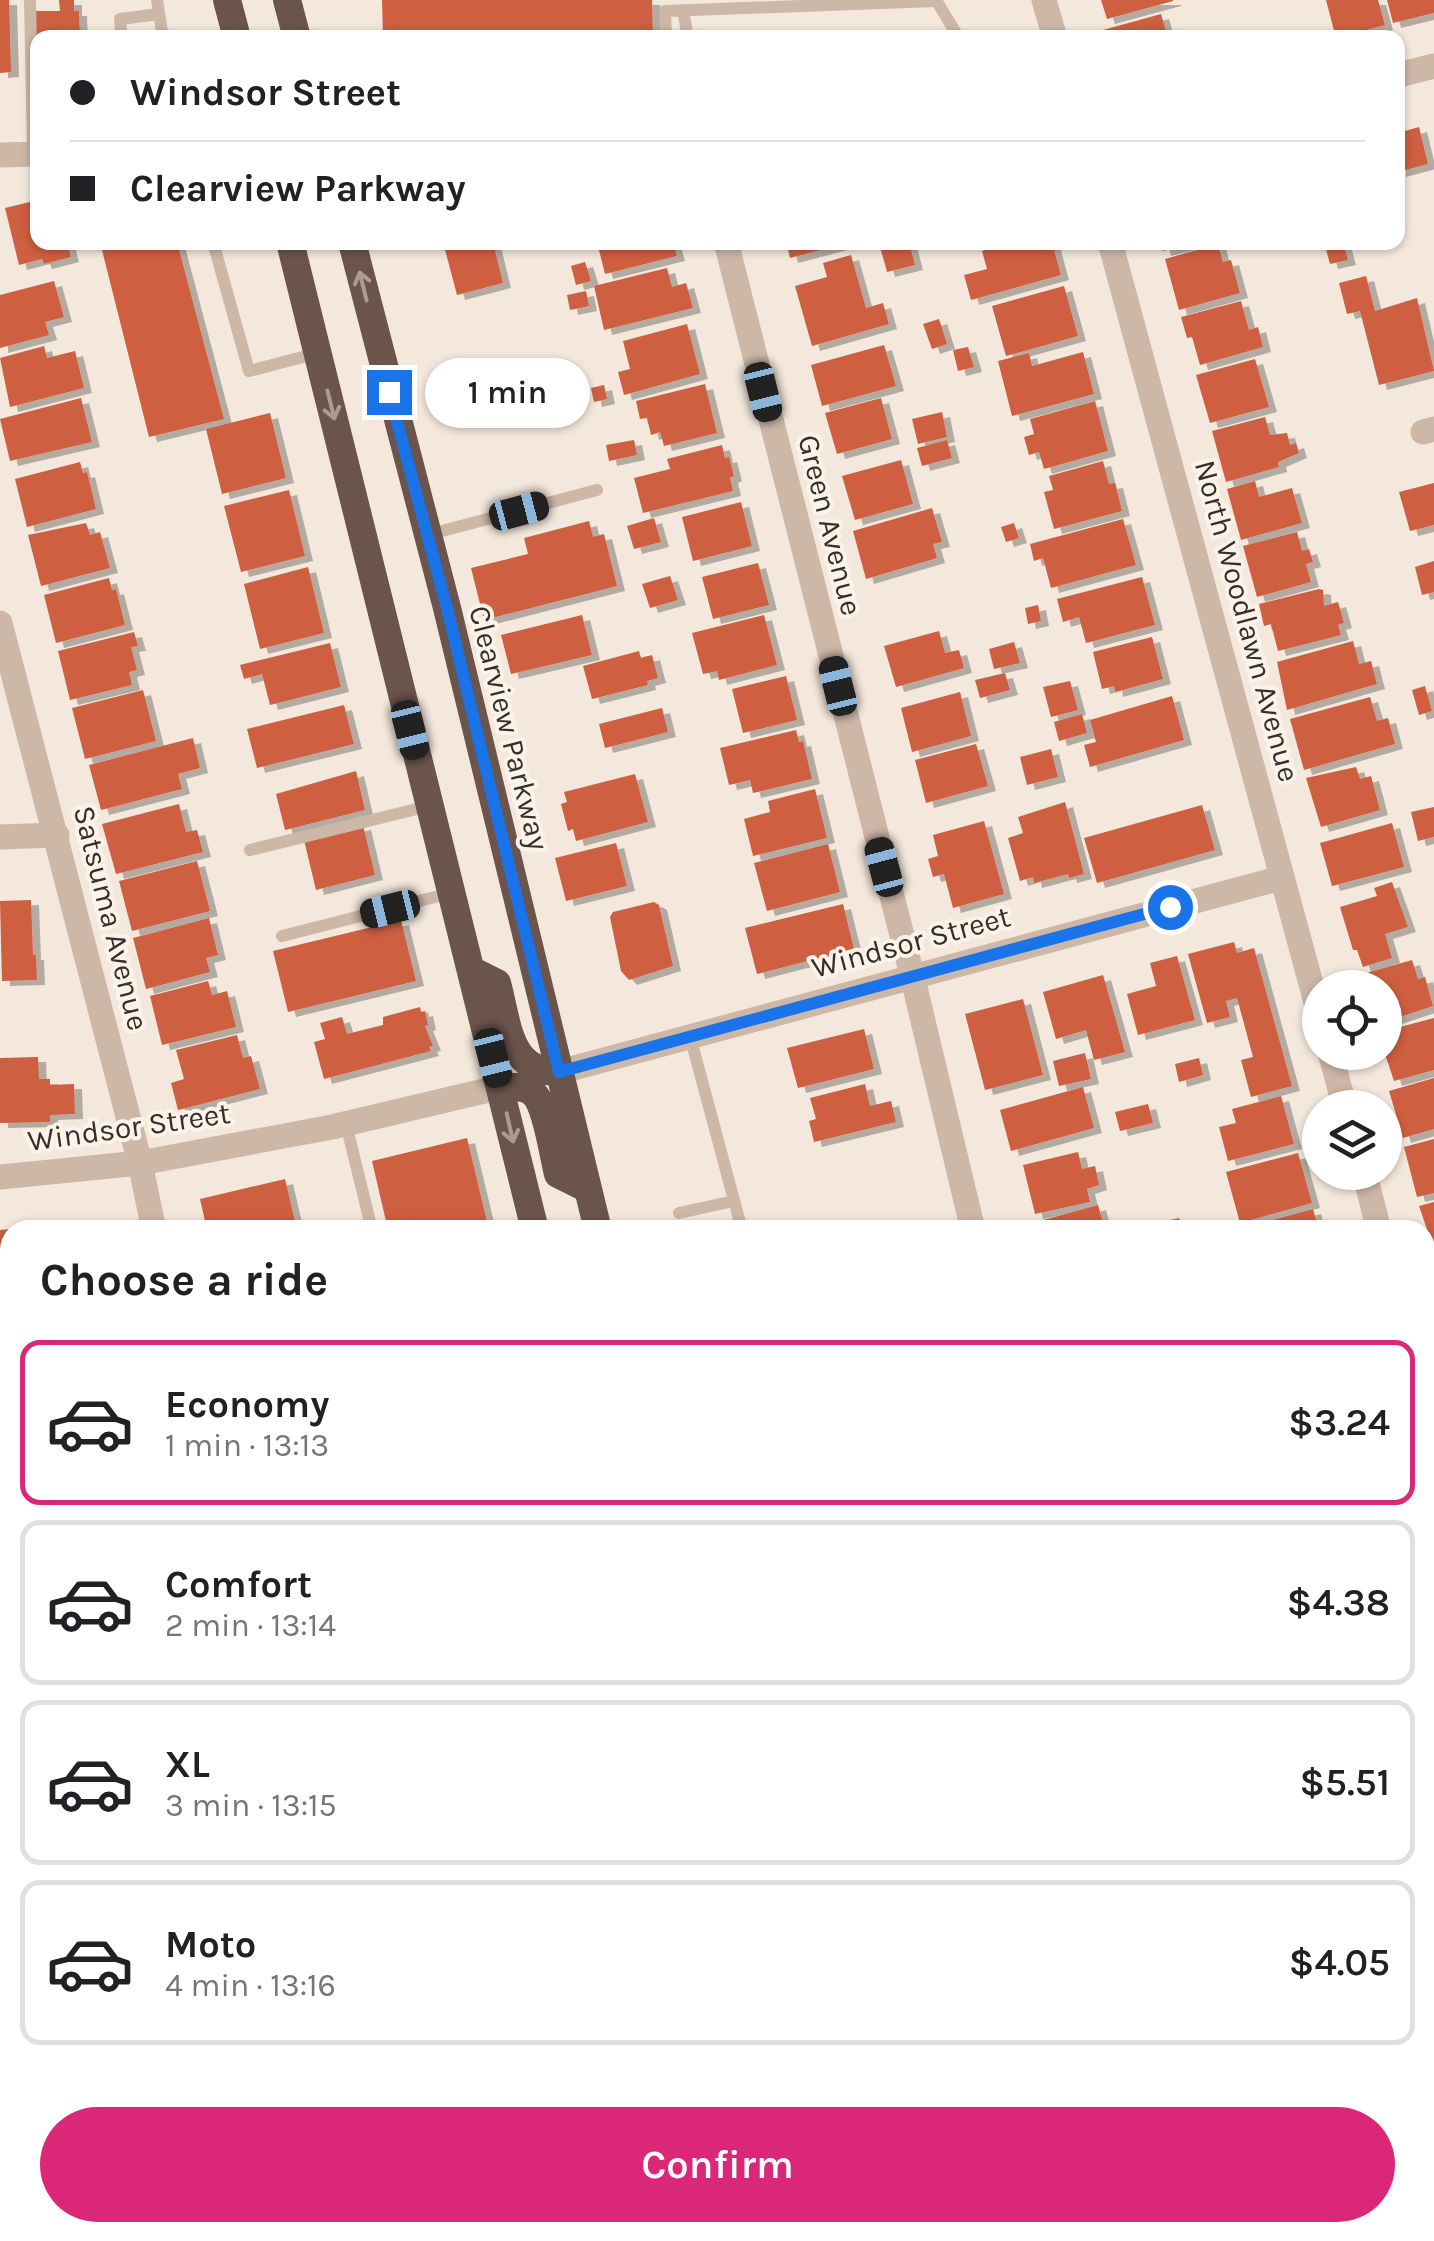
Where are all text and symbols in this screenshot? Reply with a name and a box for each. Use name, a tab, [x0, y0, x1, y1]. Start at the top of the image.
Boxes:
text: Windsor Street	[130, 70, 401, 115]
text: Clearview Parkway	[130, 166, 466, 211]
one-way arrow	[353, 271, 371, 303]
callout: 1 min	[424, 357, 589, 427]
car	[741, 359, 785, 425]
route end	[367, 370, 412, 415]
text: 1 min	[468, 374, 547, 411]
one-way arrow	[323, 388, 341, 420]
street label: Green Avenue	[790, 431, 870, 619]
street label: North Woodlawn Avenue	[1187, 456, 1307, 786]
car	[486, 489, 552, 533]
street label: Clearview Parkway	[461, 602, 557, 854]
car	[816, 653, 860, 719]
car	[388, 697, 432, 763]
street label: Satsuma Avenue	[66, 802, 156, 1034]
car	[862, 834, 906, 900]
route start	[1148, 885, 1193, 930]
car	[357, 887, 423, 931]
street label: Windsor Street	[808, 898, 1014, 986]
map controls	[1302, 970, 1402, 1190]
button: locate	[1302, 970, 1402, 1070]
car	[471, 1025, 515, 1091]
button: layers	[1302, 1090, 1402, 1190]
street label: Windsor Street	[25, 1095, 233, 1159]
one-way arrow	[502, 1111, 520, 1143]
text: Choose a ride	[40, 1254, 328, 1306]
icon: car	[45, 1378, 135, 1468]
text: Economy	[165, 1382, 329, 1427]
text: $3.24	[1288, 1400, 1390, 1445]
text: 1 min · 13:13	[165, 1427, 329, 1464]
icon: car	[45, 1558, 135, 1648]
text: Comfort	[165, 1562, 312, 1607]
text: $4.38	[1287, 1580, 1390, 1625]
text: 2 min · 13:14	[165, 1607, 336, 1644]
icon: car	[45, 1738, 135, 1828]
text: XL	[165, 1742, 210, 1787]
text: $5.51	[1300, 1760, 1390, 1805]
text: 3 min · 13:15	[165, 1787, 337, 1824]
icon: car	[45, 1918, 135, 2008]
text: Moto	[165, 1922, 256, 1967]
text: $4.05	[1289, 1940, 1390, 1985]
text: 4 min · 13:16	[165, 1967, 336, 2004]
button: Confirm	[40, 2107, 1395, 2222]

